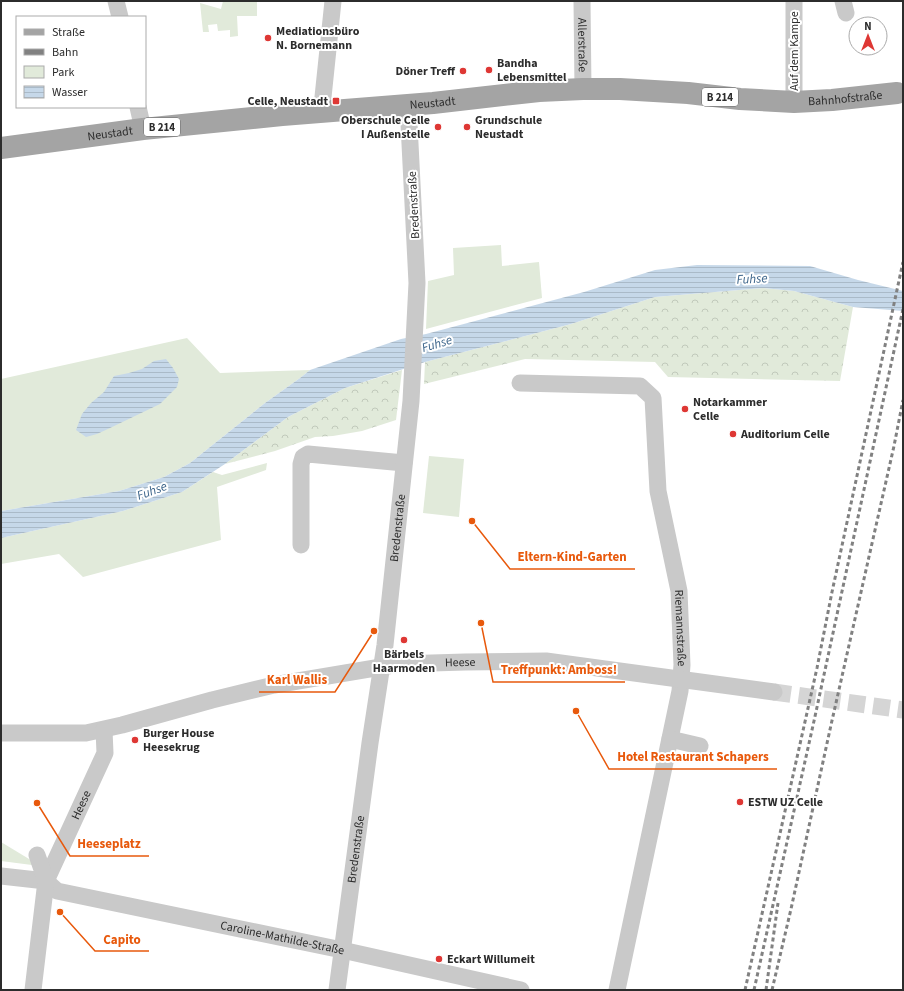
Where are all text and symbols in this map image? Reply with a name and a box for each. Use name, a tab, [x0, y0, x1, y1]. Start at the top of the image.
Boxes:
street label: Auf dem Kampe	[786, 11, 803, 91]
legend	[16, 16, 146, 108]
north arrow	[848, 16, 888, 56]
street label: Allerstraße	[574, 18, 591, 72]
text: N	[864, 19, 872, 34]
place label: Mediationsbüro N. Bornemann	[276, 23, 360, 54]
text: Straße	[52, 24, 85, 41]
marker: Mediationsbüro N. Bornemann	[263, 33, 273, 43]
text: Bahn	[52, 44, 78, 61]
place label: Bandha Lebensmittel	[497, 55, 567, 86]
place label: Döner Treff	[396, 63, 456, 80]
text: Park	[52, 64, 74, 81]
marker: Bandha Lebensmittel	[484, 65, 494, 75]
marker: Döner Treff	[458, 66, 468, 76]
text: Wasser	[52, 84, 88, 101]
street label: Bahnhofstraße	[808, 86, 883, 110]
road number: B 214	[702, 88, 738, 106]
street label: Neustadt	[409, 92, 456, 113]
place label: Celle, Neustadt	[247, 93, 328, 110]
marker: Celle, Neustadt	[331, 96, 341, 106]
place label: Oberschule Celle I Außenstelle	[341, 112, 430, 143]
place label: Grundschule Neustadt	[475, 112, 542, 143]
road number: B 214	[144, 118, 180, 136]
street label: Neustadt	[86, 122, 134, 145]
marker: Oberschule Celle I Außenstelle	[433, 122, 443, 132]
marker: Grundschule Neustadt	[462, 122, 472, 132]
street label: Bredenstraße	[404, 171, 424, 239]
water label: Fuhse	[736, 269, 768, 289]
water label: Fuhse	[420, 331, 454, 357]
place label: Notarkammer Celle	[693, 394, 767, 425]
marker: Notarkammer Celle	[680, 404, 690, 414]
place label: Auditorium Celle	[740, 426, 830, 443]
marker: Auditorium Celle	[728, 429, 738, 439]
water label: Fuhse	[134, 477, 170, 505]
street label: Bredenstraße	[385, 493, 410, 563]
callout: Eltern-Kind-Garten	[510, 544, 635, 569]
text: Eltern-Kind-Garten	[517, 548, 627, 566]
street label: Riemannstraße	[670, 589, 691, 667]
marker: Bärbels Haarmoden	[399, 635, 409, 645]
place label: Bärbels Haarmoden	[373, 646, 435, 677]
street label: Heese	[445, 653, 476, 671]
callout: Treffpunkt: Amboss!	[493, 657, 625, 682]
text: Treffpunkt: Amboss!	[501, 661, 617, 679]
callout: Karl Wallis	[259, 667, 335, 692]
text: Karl Wallis	[267, 671, 327, 689]
place label: Burger House Heesekrug	[143, 725, 214, 756]
marker: Burger House Heesekrug	[130, 735, 140, 745]
callout: Hotel Restaurant Schapers	[609, 744, 777, 769]
text: Hotel Restaurant Schapers	[617, 748, 769, 766]
street label: Heese	[67, 787, 95, 822]
place label: ESTW UZ Celle	[748, 794, 823, 811]
marker: ESTW UZ Celle	[735, 797, 745, 807]
street label: Bredenstraße	[343, 814, 369, 884]
callout: Heeseplatz	[70, 831, 149, 856]
text: Heeseplatz	[77, 835, 141, 853]
street label: Caroline-Mathilde-Straße	[219, 917, 346, 959]
callout: Capito	[95, 926, 149, 951]
text: Capito	[103, 931, 141, 949]
place label: Eckart Willumeit	[447, 951, 535, 968]
marker: Eckart Willumeit	[434, 954, 444, 964]

